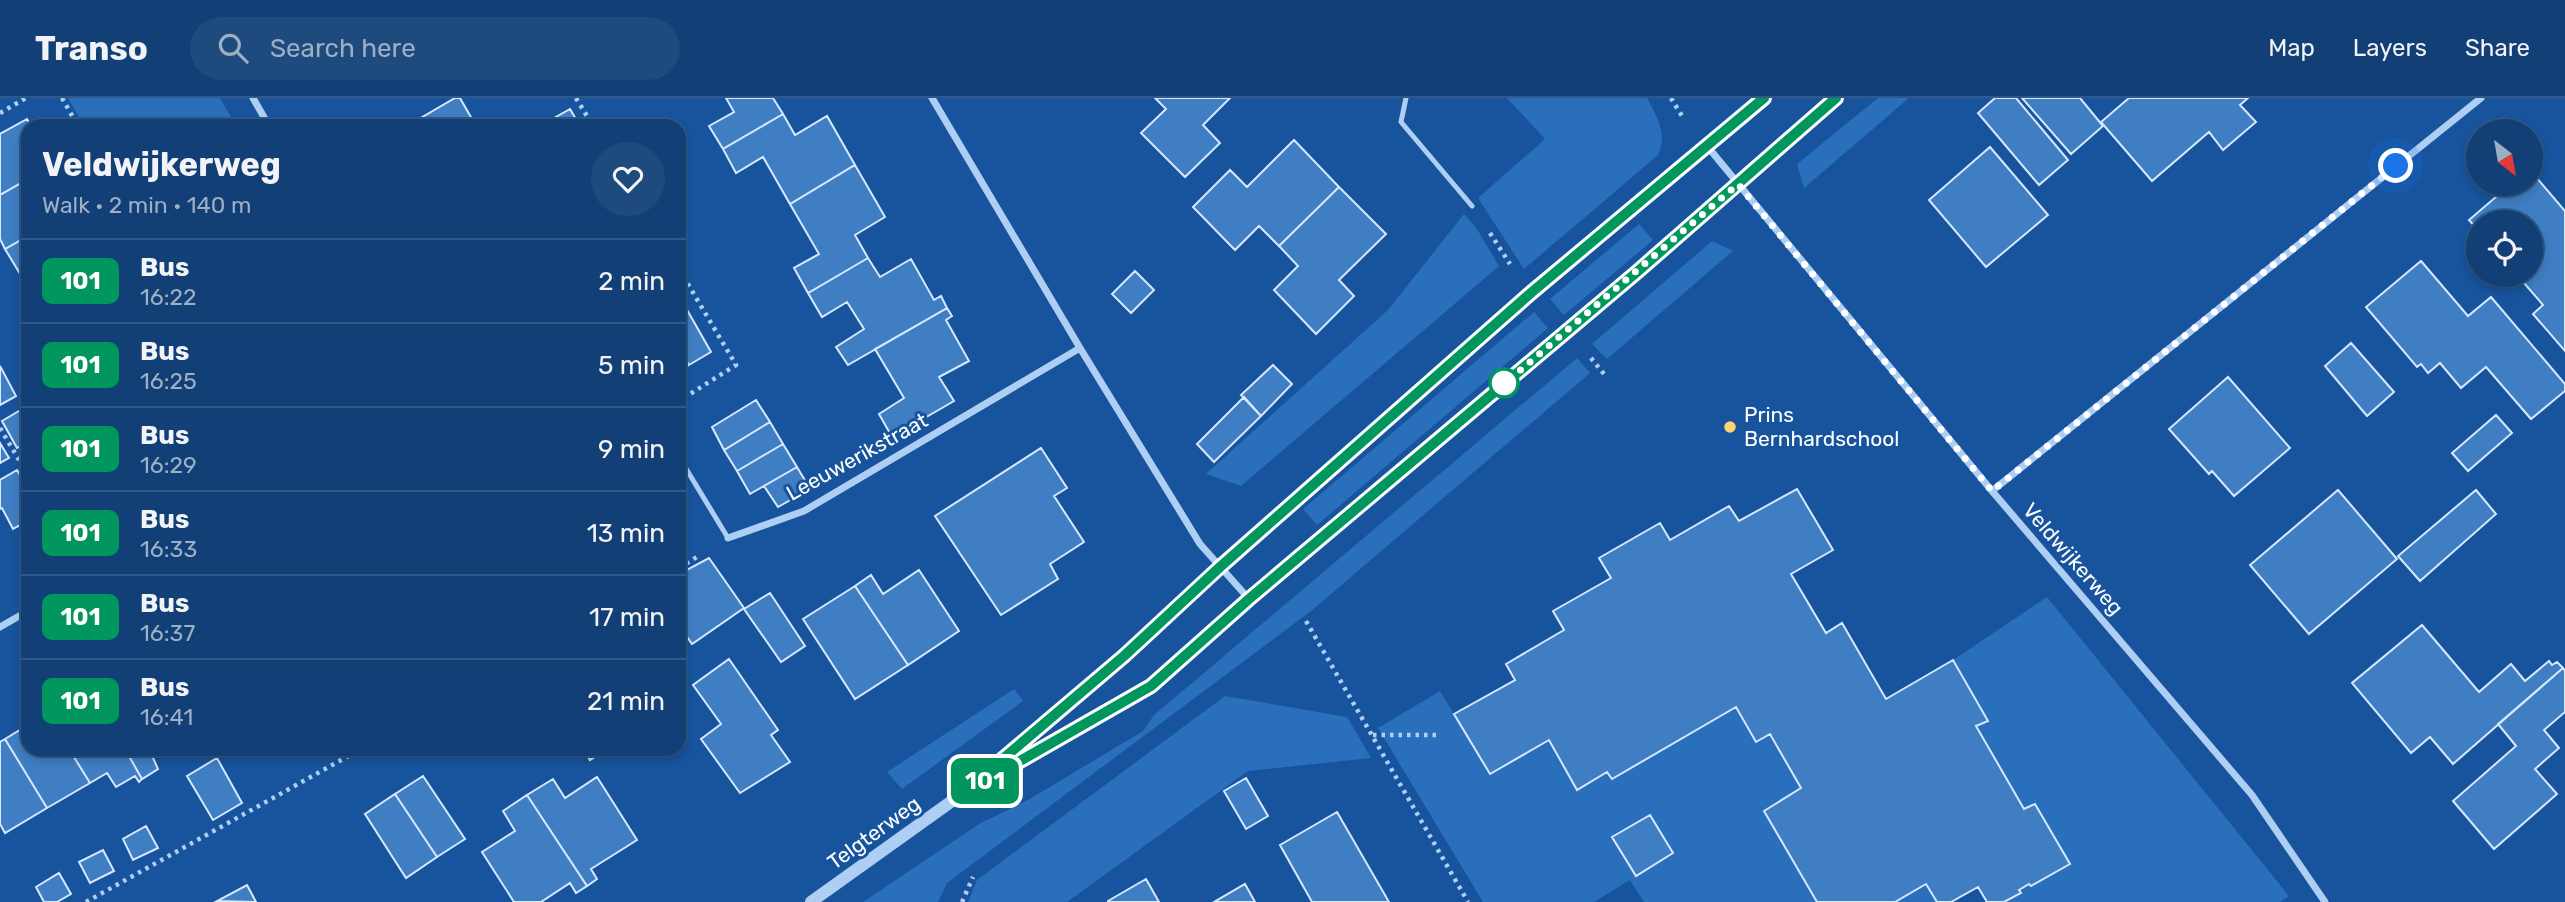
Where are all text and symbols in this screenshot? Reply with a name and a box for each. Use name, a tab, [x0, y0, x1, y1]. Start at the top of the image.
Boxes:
search box	[190, 17, 680, 80]
text: Transo	[35, 29, 148, 68]
icon: search	[214, 29, 252, 67]
text: Search here	[270, 33, 416, 64]
text: Map	[2268, 34, 2315, 62]
text: Layers	[2353, 34, 2427, 62]
text: Share	[2465, 34, 2530, 62]
north arrow	[2466, 119, 2543, 196]
map controls	[2466, 119, 2543, 287]
button: heart	[591, 142, 665, 216]
text: Veldwijkerweg	[42, 145, 281, 184]
your location	[2378, 148, 2413, 183]
text: Walk · 2 min · 140 m	[42, 191, 251, 219]
button: locate	[2466, 210, 2543, 287]
text: Bus	[140, 252, 189, 283]
text: 2 min	[598, 266, 665, 297]
text: 101	[60, 267, 101, 295]
text: 16:22	[140, 283, 197, 311]
text: Bus	[140, 336, 189, 367]
text: 5 min	[598, 350, 665, 381]
text: 101	[60, 351, 101, 379]
text: 16:25	[140, 367, 197, 395]
unlabelled marker	[1489, 368, 1519, 398]
place label: Prins Bernhardschool	[1744, 402, 1899, 451]
street label: Leeuwerikstraat	[782, 407, 932, 506]
marker: Prins Bernhardschool	[1722, 419, 1738, 435]
text: Bus	[140, 420, 189, 451]
text: 9 min	[598, 434, 665, 465]
text: 101	[60, 435, 101, 463]
text: 16:29	[140, 451, 197, 479]
street label: Veldwijkerweg	[2018, 498, 2129, 620]
text: Bus	[140, 504, 189, 535]
text: 13 min	[587, 518, 665, 549]
text: 101	[60, 519, 101, 547]
text: 16:33	[140, 535, 197, 563]
text: Bus	[140, 588, 189, 619]
text: 17 min	[589, 602, 665, 633]
text: 101	[60, 603, 101, 631]
text: 16:37	[140, 619, 195, 647]
text: Bus	[140, 672, 189, 703]
text: 21 min	[587, 686, 665, 717]
text: 101	[60, 687, 101, 715]
text: 16:41	[140, 703, 193, 731]
line badge: 101	[945, 758, 1025, 804]
text: 101	[965, 767, 1005, 795]
street label: Telgterweg	[823, 791, 925, 875]

